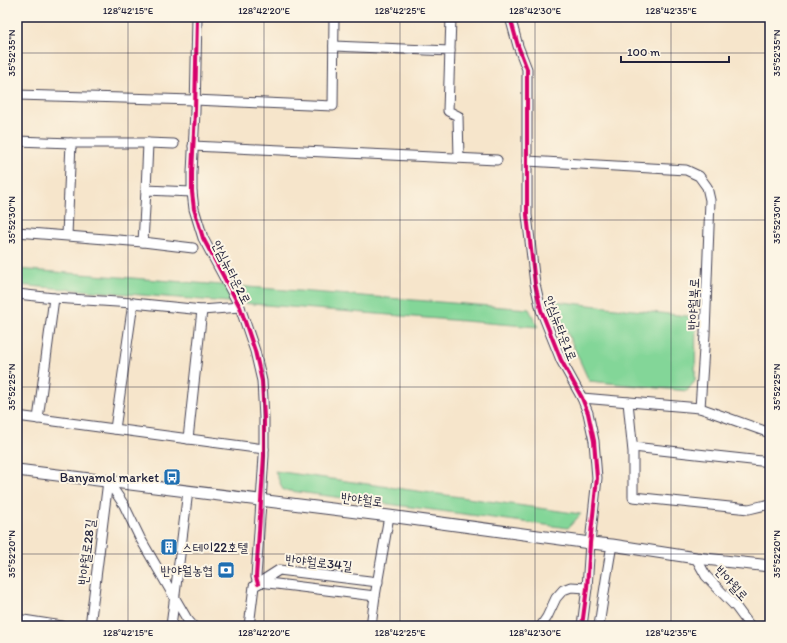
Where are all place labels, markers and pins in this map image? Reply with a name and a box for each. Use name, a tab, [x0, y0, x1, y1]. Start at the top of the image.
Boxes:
bus stop icon: Banyamol market	[162, 467, 182, 487]
place label: Banyamol market	[60, 470, 159, 485]
building icon: 스테이22호텔	[159, 537, 179, 557]
place label: 스테이22호텔	[182, 540, 249, 555]
bank icon: 반야월농협	[216, 560, 236, 580]
place label: 반야월농협	[161, 563, 213, 578]

